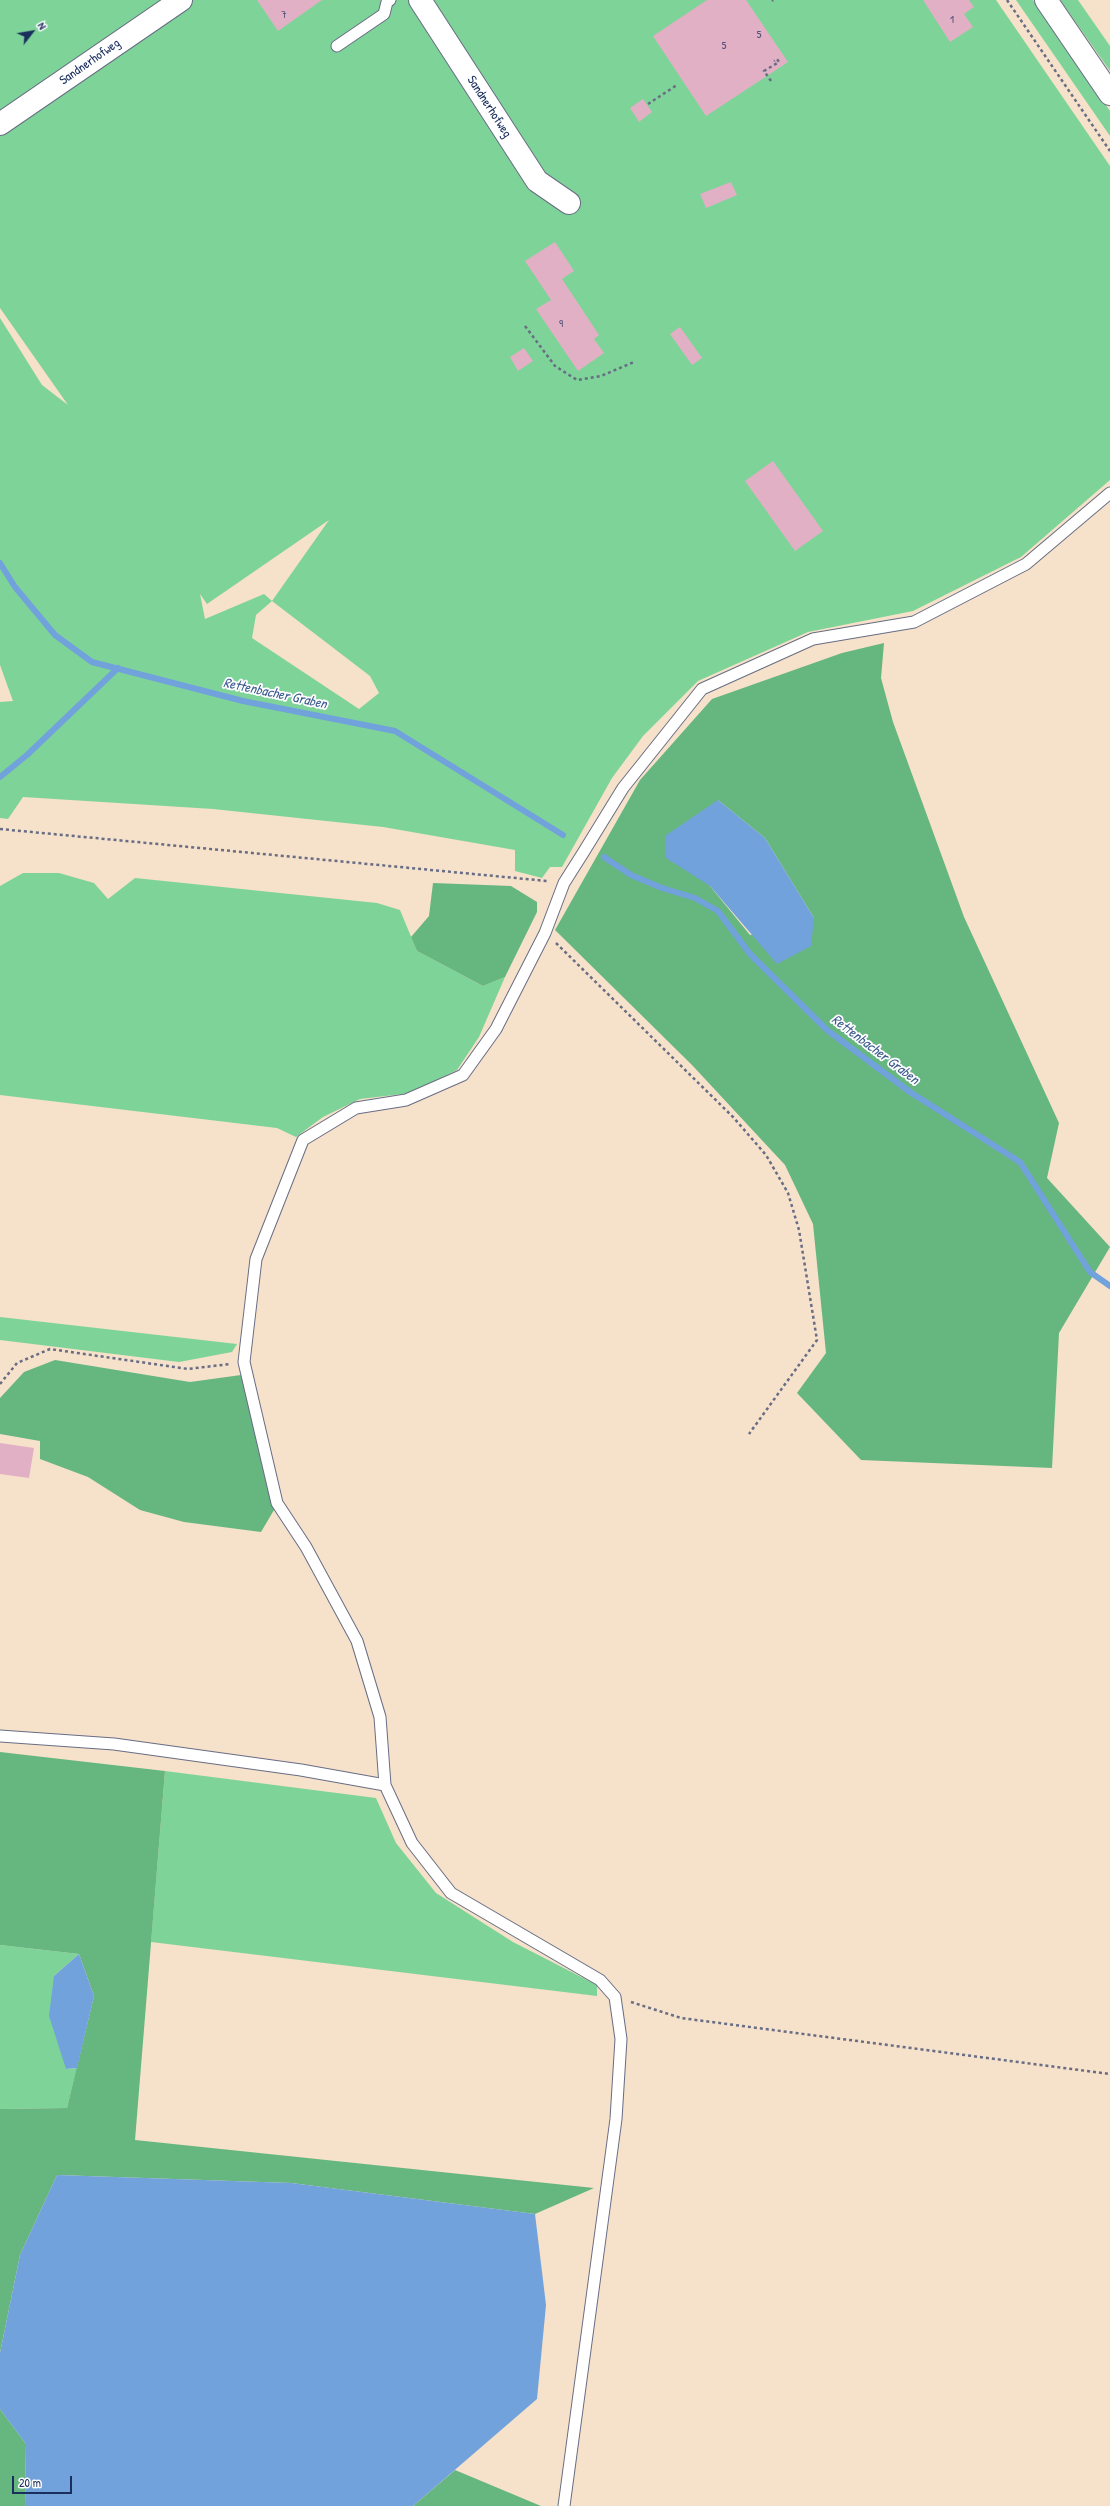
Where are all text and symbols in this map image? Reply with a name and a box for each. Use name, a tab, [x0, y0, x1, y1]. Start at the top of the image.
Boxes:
house number: 7	[281, 8, 287, 22]
north arrow	[12, 12, 52, 52]
house number: 1	[950, 13, 954, 27]
text: N	[35, 20, 50, 32]
house number: 5	[757, 28, 761, 42]
street label: Sandnerhofweg	[57, 35, 123, 89]
house number: 5	[722, 39, 726, 53]
street label: Sandnerhofweg	[463, 73, 515, 141]
house number: 9	[559, 317, 563, 331]
water label: Rettenbacher Graben	[222, 675, 328, 713]
water label: Rettenbacher Graben	[828, 1012, 922, 1088]
scale bar	[14, 2468, 74, 2494]
text: 20 m	[19, 2474, 41, 2491]

